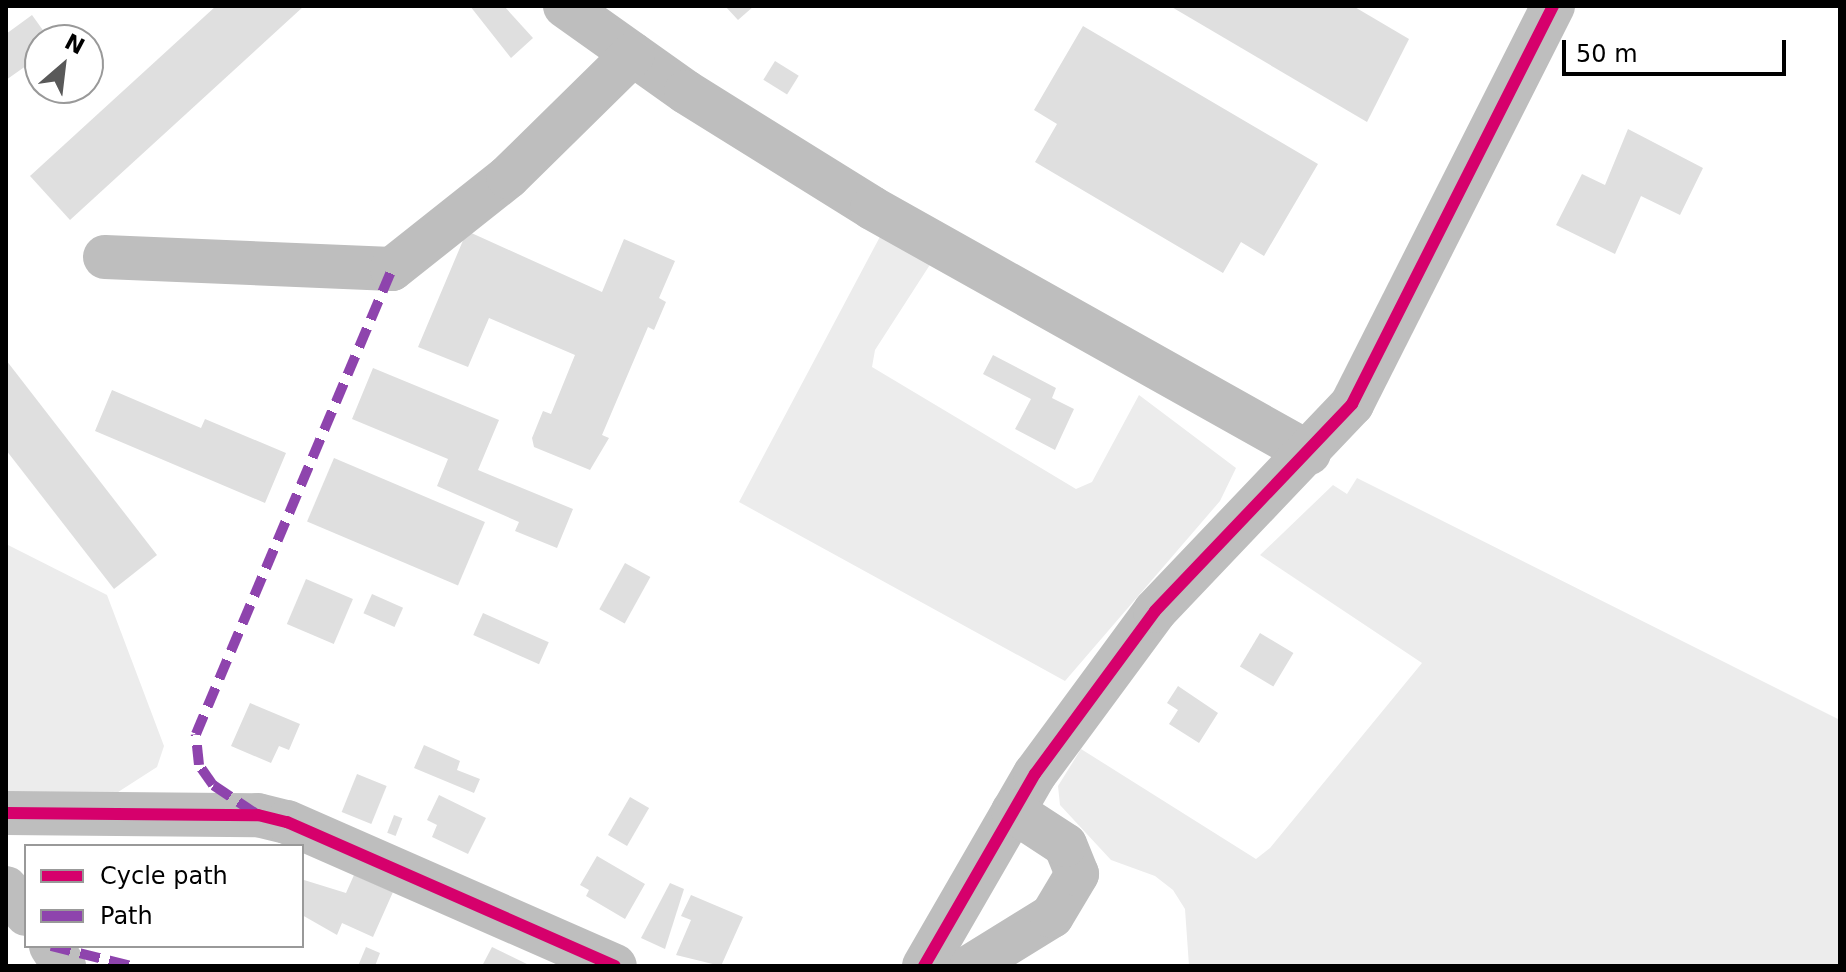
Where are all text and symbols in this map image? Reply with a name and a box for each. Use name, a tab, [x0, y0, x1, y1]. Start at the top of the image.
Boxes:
north arrow	[24, 24, 104, 104]
scale bar	[1566, 24, 1790, 74]
text: N	[61, 29, 89, 59]
text: 50 m	[1576, 40, 1638, 68]
legend	[24, 844, 304, 948]
text: Cycle path	[100, 862, 228, 890]
text: Path	[100, 902, 153, 930]

